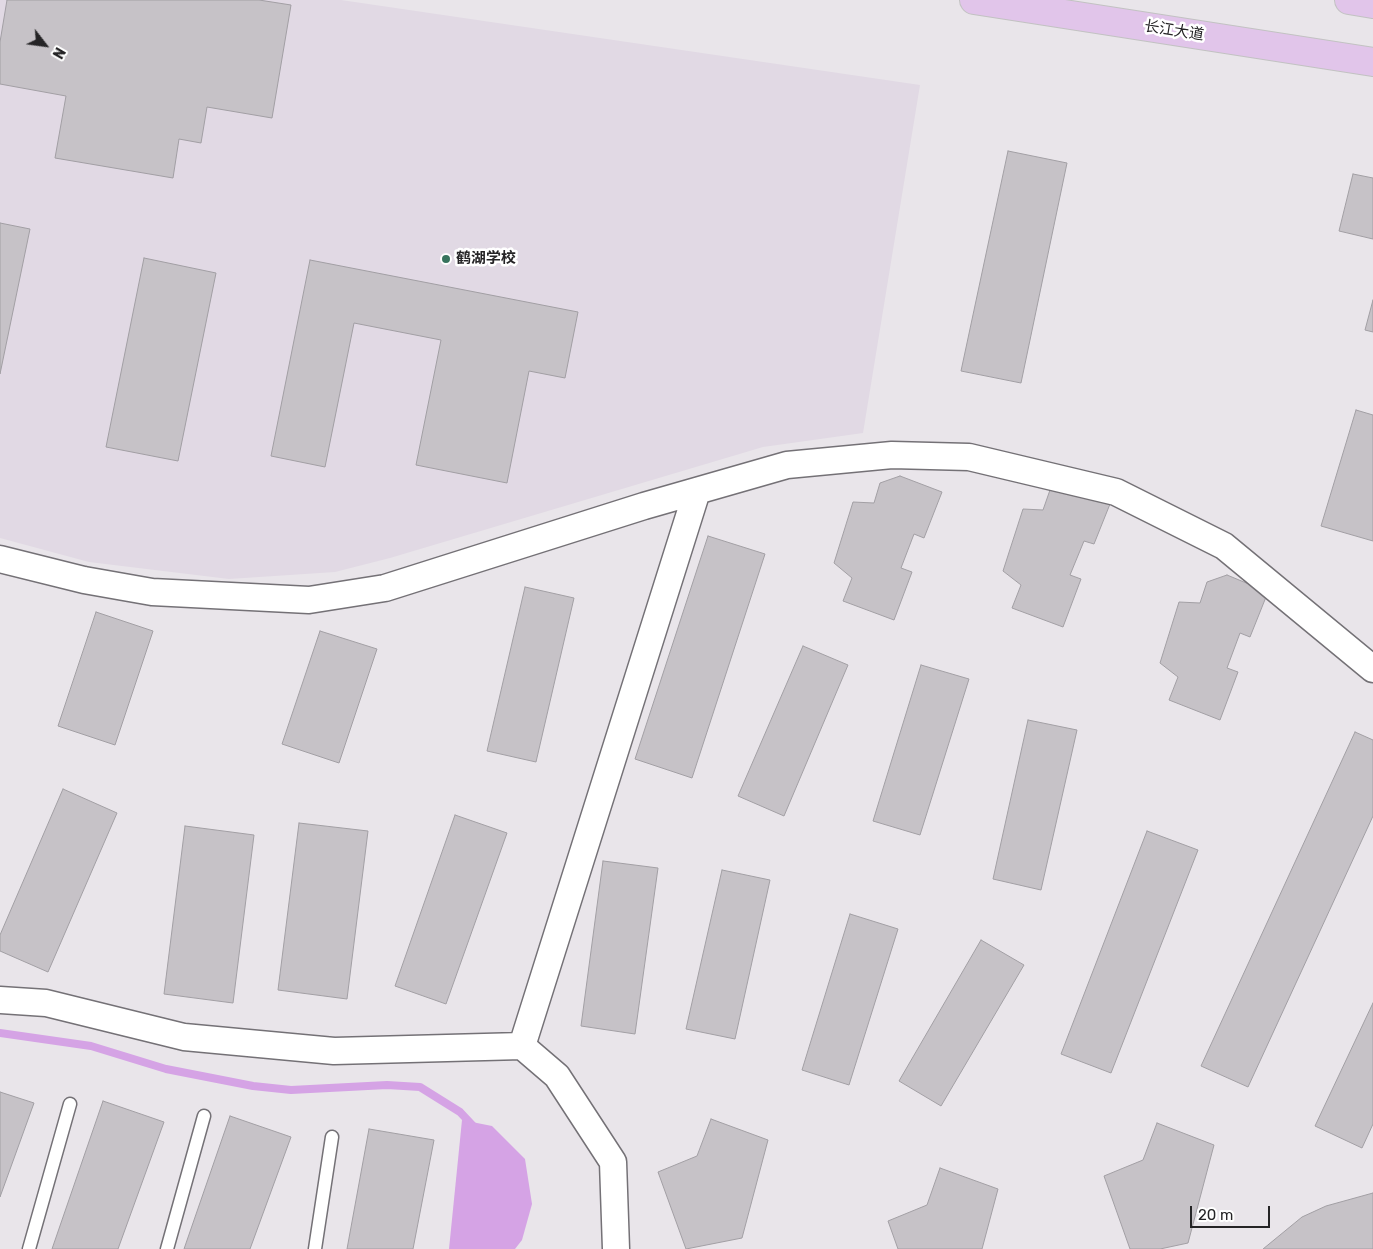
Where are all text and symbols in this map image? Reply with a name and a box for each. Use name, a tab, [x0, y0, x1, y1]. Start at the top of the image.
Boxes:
street label: 长江大道	[1143, 17, 1205, 45]
north arrow	[20, 20, 70, 70]
text: N	[49, 44, 68, 61]
place label: 鹤湖学校	[456, 250, 516, 268]
marker: 鹤湖学校	[440, 253, 452, 265]
scale bar	[1193, 1196, 1273, 1228]
text: 20 m	[1198, 1206, 1233, 1224]

